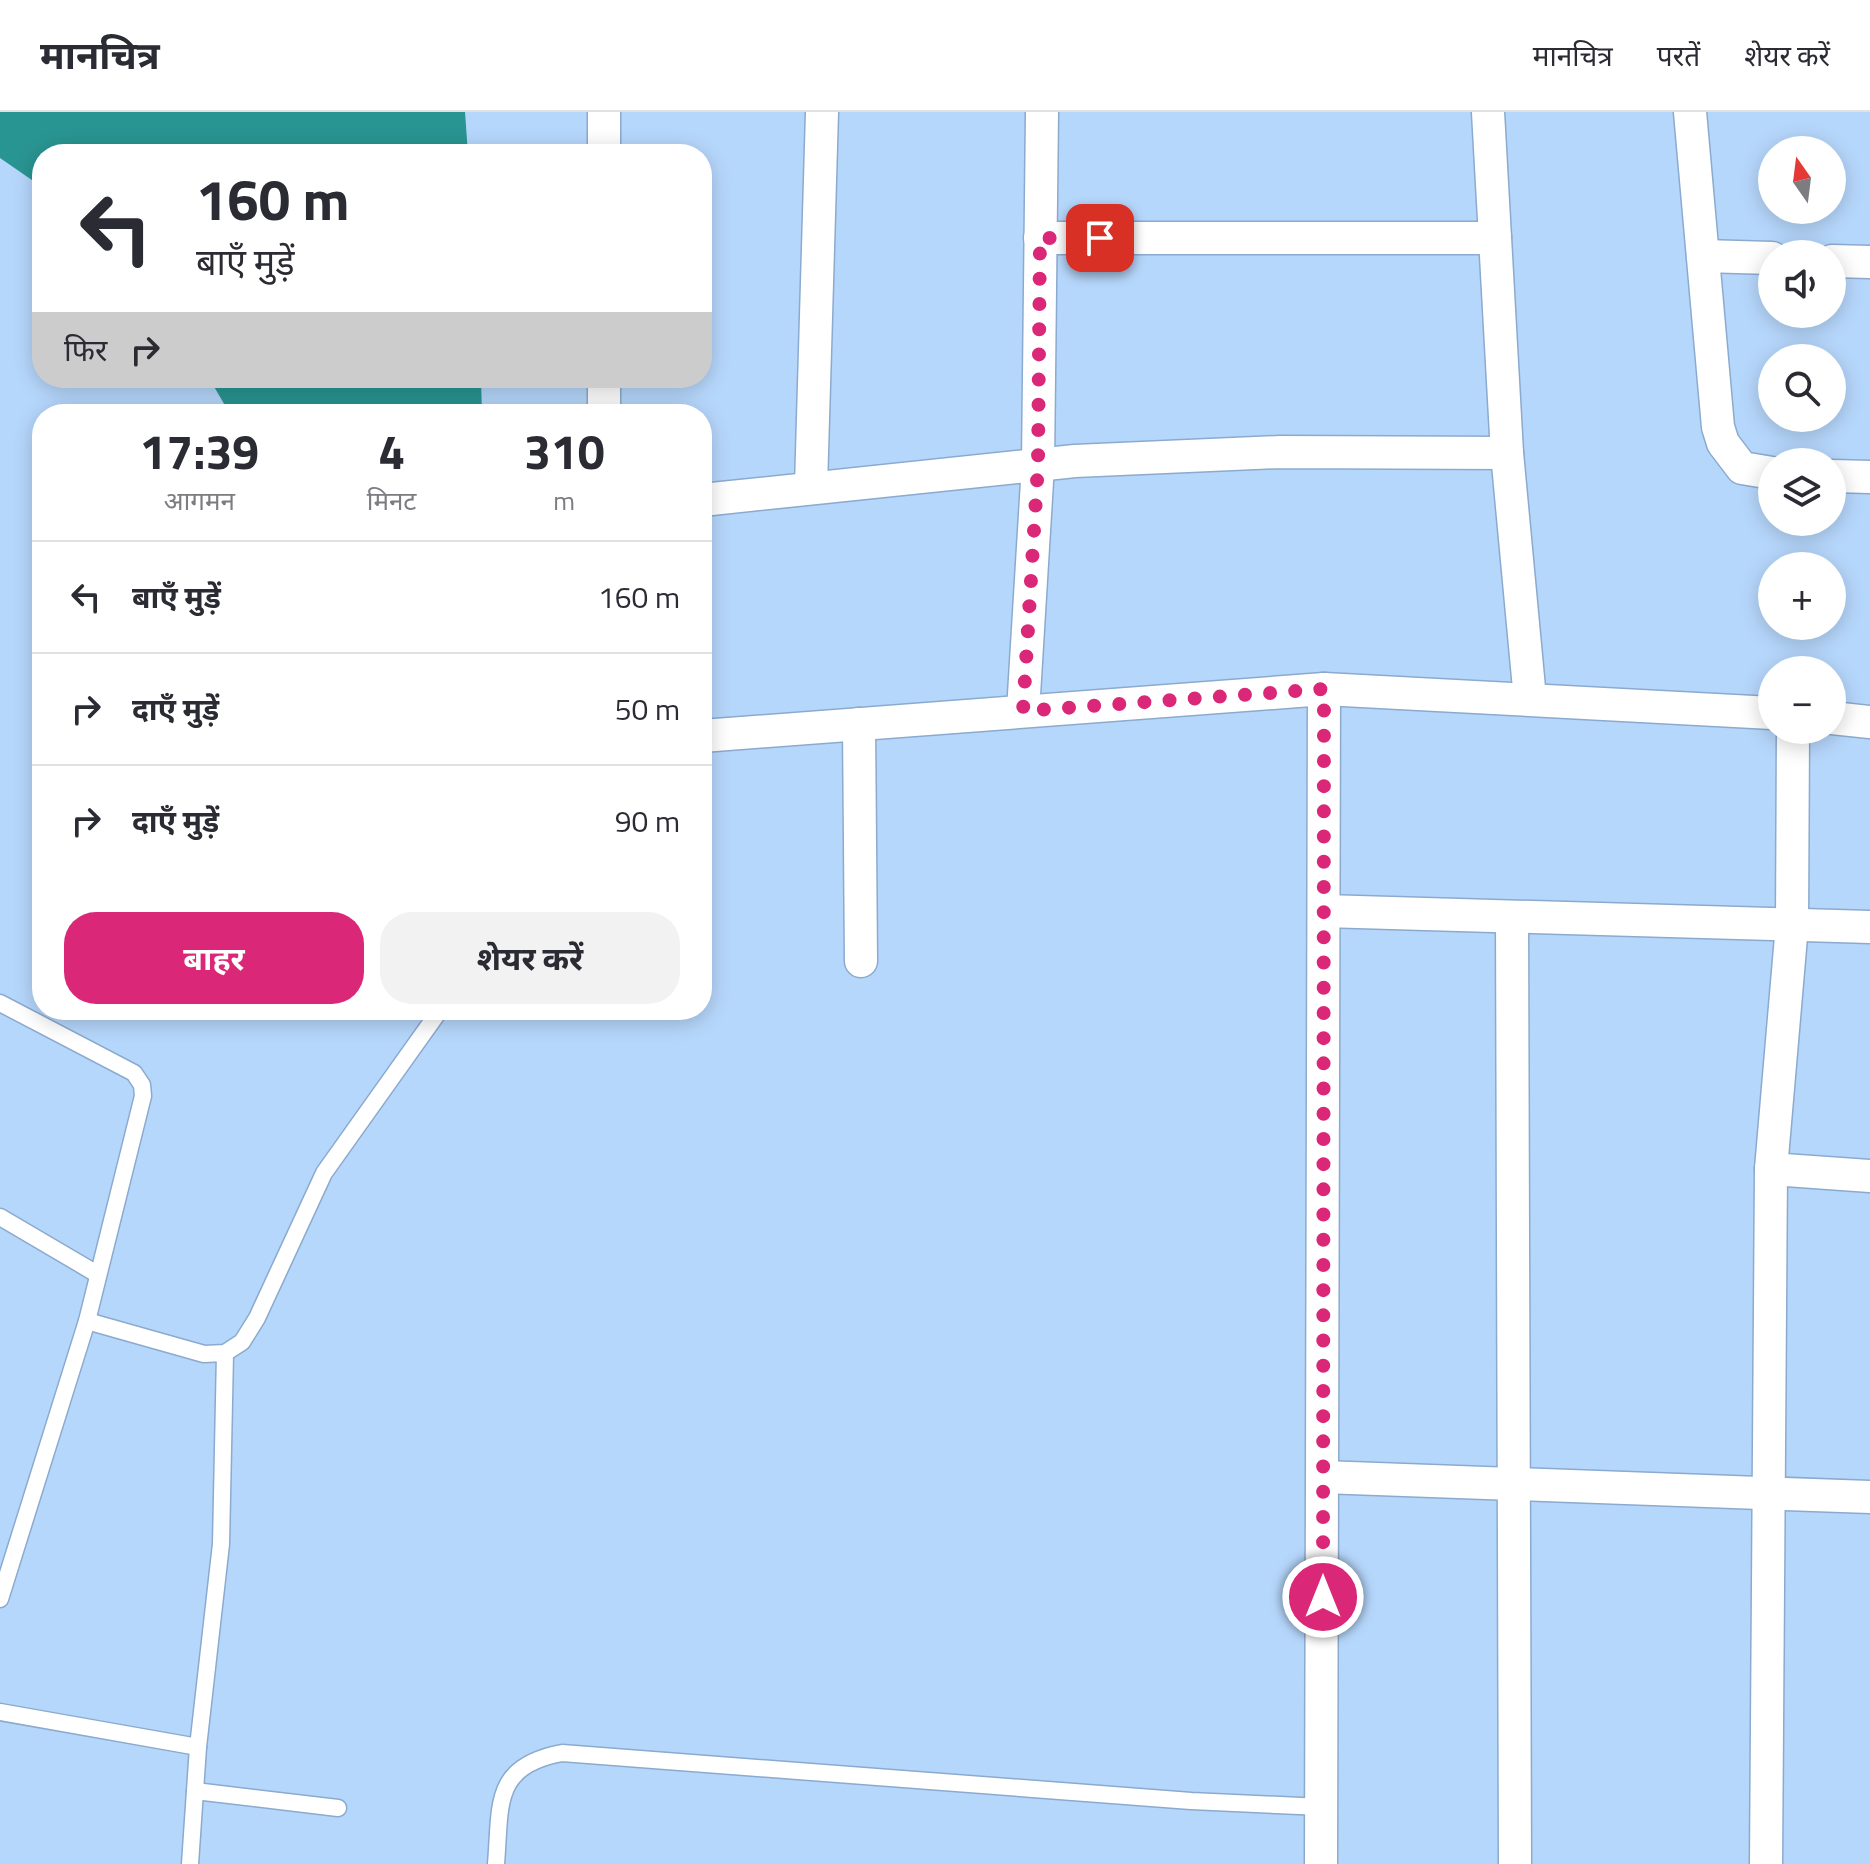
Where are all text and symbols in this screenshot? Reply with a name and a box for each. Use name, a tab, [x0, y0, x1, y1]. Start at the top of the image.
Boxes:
text: मानचित्र	[40, 26, 160, 84]
text: मानचित्र	[1533, 34, 1613, 77]
text: परतें	[1657, 34, 1700, 77]
text: शेयर करें	[1744, 34, 1830, 77]
north arrow	[1758, 136, 1846, 224]
map controls	[1758, 136, 1846, 744]
text: 160 m	[196, 157, 349, 242]
icon: left	[64, 176, 168, 280]
pin	[1066, 204, 1134, 272]
icon: arrive	[1078, 216, 1122, 260]
text: बाएँ मुड़ें	[196, 234, 295, 289]
button: sound	[1758, 240, 1846, 328]
text: फिर	[64, 327, 107, 373]
icon: right	[123, 328, 167, 372]
button: search	[1758, 344, 1846, 432]
text: 17:39	[139, 415, 259, 488]
text: 4	[378, 415, 405, 488]
text: 310	[524, 415, 605, 488]
button: layers	[1758, 448, 1846, 536]
text: आगमन	[164, 481, 235, 520]
text: मिनट	[367, 481, 416, 520]
text: m	[553, 481, 575, 520]
button: +	[1758, 552, 1846, 640]
text: बाएँ मुड़ें	[132, 574, 221, 620]
text: 160 m	[598, 574, 680, 620]
icon: left	[64, 575, 108, 619]
button: −	[1758, 656, 1846, 744]
text: दाएँ मुड़ें	[132, 686, 219, 732]
text: 50 m	[615, 686, 680, 732]
icon: right	[64, 687, 108, 731]
text: दाएँ मुड़ें	[132, 798, 219, 844]
text: 90 m	[615, 798, 680, 844]
icon: right	[64, 799, 108, 843]
button: बाहर	[64, 912, 364, 1004]
button: शेयर करें	[380, 912, 680, 1004]
position arrow	[1281, 1555, 1365, 1639]

